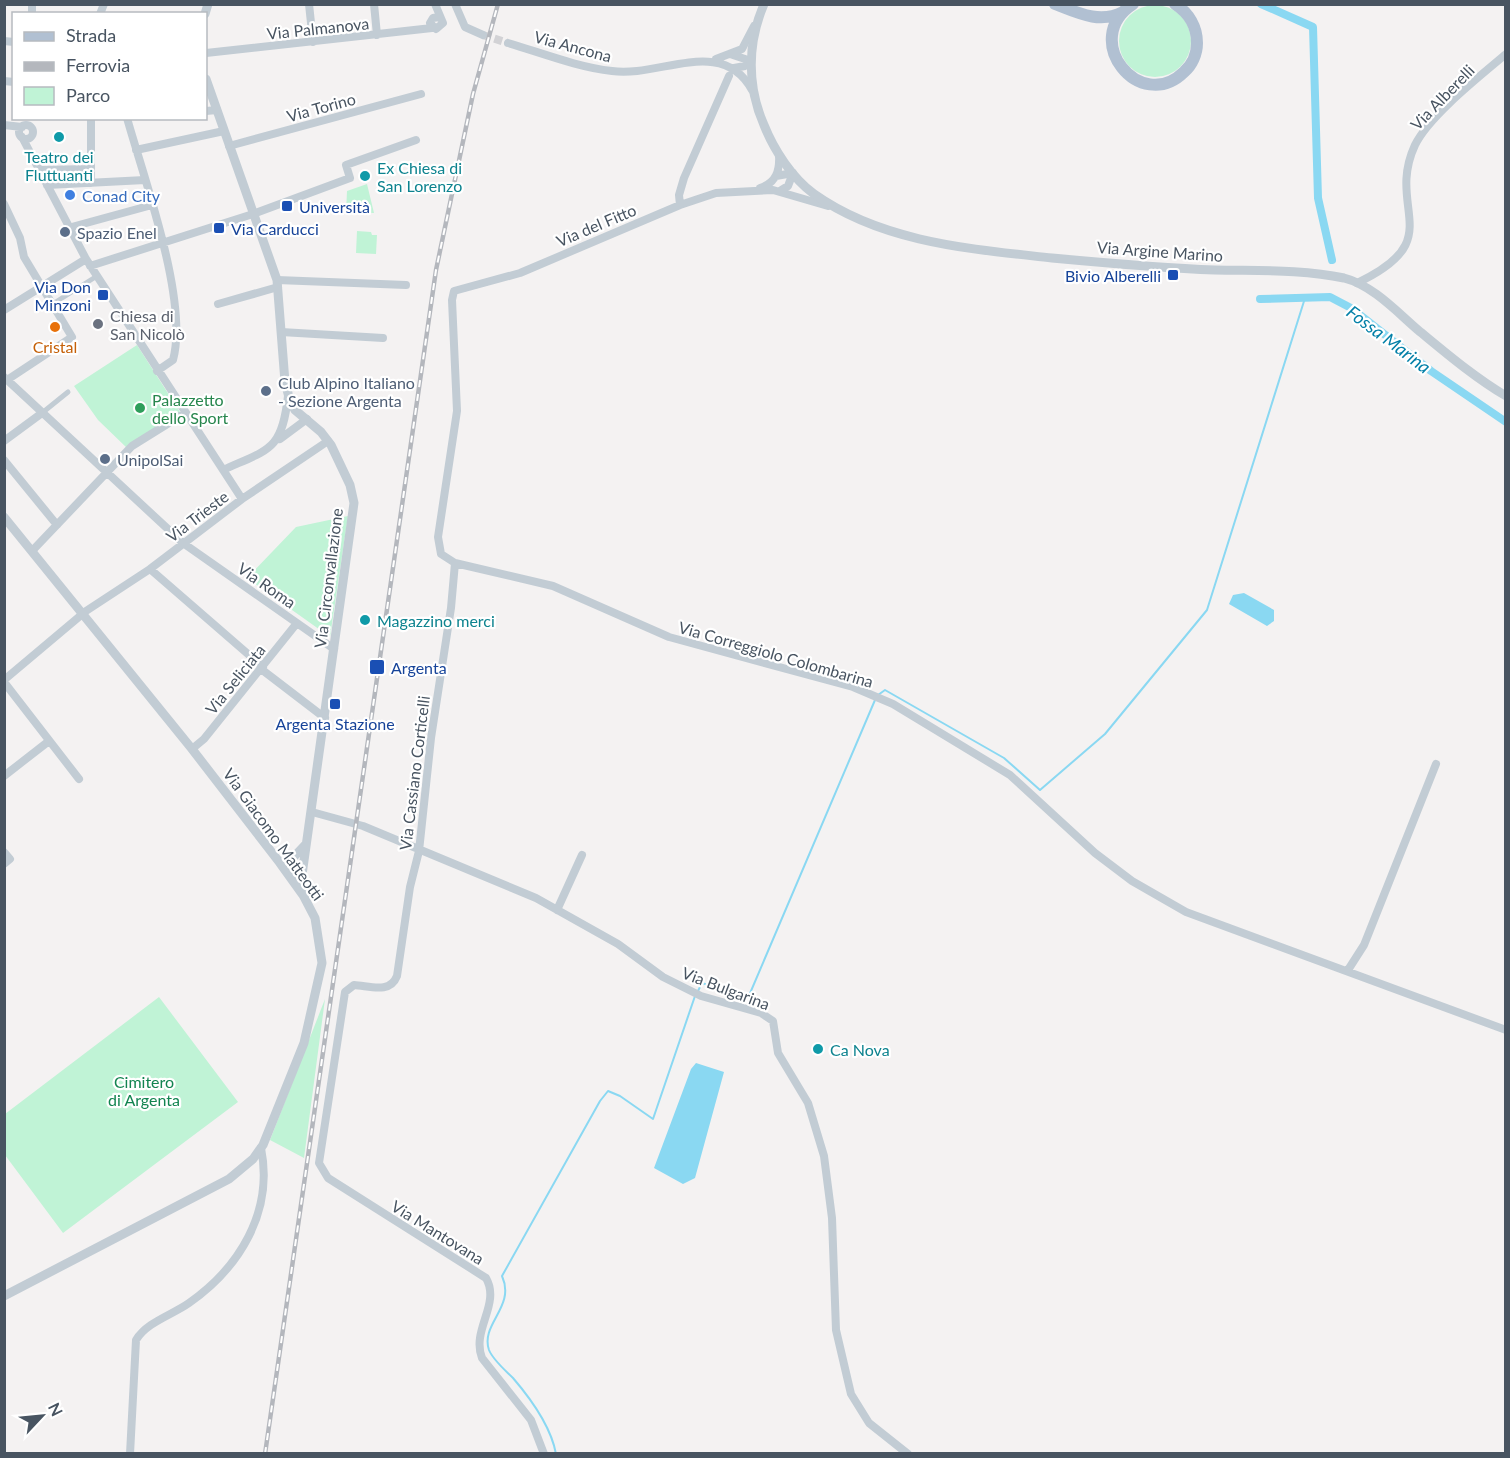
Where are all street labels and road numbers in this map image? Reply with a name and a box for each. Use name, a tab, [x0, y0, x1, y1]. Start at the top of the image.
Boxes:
street label: Via Palmanova	[266, 13, 370, 43]
street label: Via Ancona	[532, 27, 614, 65]
street label: Via Alberelli	[1406, 60, 1478, 134]
street label: Via Torino	[284, 89, 358, 125]
street label: Via del Fitto	[553, 200, 639, 250]
street label: Via Argine Marino	[1096, 237, 1224, 265]
street label: Via Trieste	[162, 486, 232, 546]
street label: Via Circonvallazione	[310, 507, 346, 649]
street label: Via Roma	[234, 558, 300, 612]
street label: Via Correggiolo Colombarina	[676, 617, 876, 691]
street label: Via Seliciata	[201, 640, 269, 718]
street label: Via Cassiano Corticelli	[395, 695, 433, 851]
street label: Via Giacomo Matteotti	[220, 764, 328, 904]
street label: Via Bulgarina	[679, 963, 773, 1013]
street label: Via Mantovana	[388, 1196, 488, 1268]

